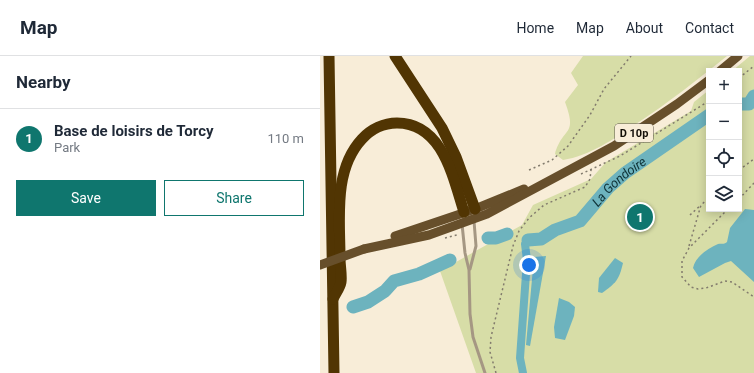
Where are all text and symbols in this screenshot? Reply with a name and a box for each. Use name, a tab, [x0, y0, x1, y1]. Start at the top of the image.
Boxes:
text: Map	[20, 16, 58, 39]
text: Home	[516, 20, 554, 36]
text: Map	[576, 20, 604, 36]
text: About	[626, 20, 663, 36]
text: Contact	[685, 20, 734, 36]
map controls	[706, 68, 742, 212]
button: +	[706, 68, 742, 104]
text: Nearby	[16, 72, 71, 92]
button: −	[706, 104, 742, 140]
text: Base de loisirs de Torcy	[54, 122, 214, 140]
road number: D 10p	[615, 124, 653, 142]
text: 1	[25, 131, 33, 146]
text: 110 m	[267, 131, 304, 146]
text: Park	[54, 140, 80, 155]
button: locate	[706, 140, 742, 176]
water label: La Gondoire	[588, 153, 649, 209]
button: layers	[706, 176, 742, 212]
button: Save	[16, 180, 156, 216]
button: Share	[164, 180, 304, 216]
pin: 1	[627, 202, 653, 232]
your location	[519, 255, 539, 275]

